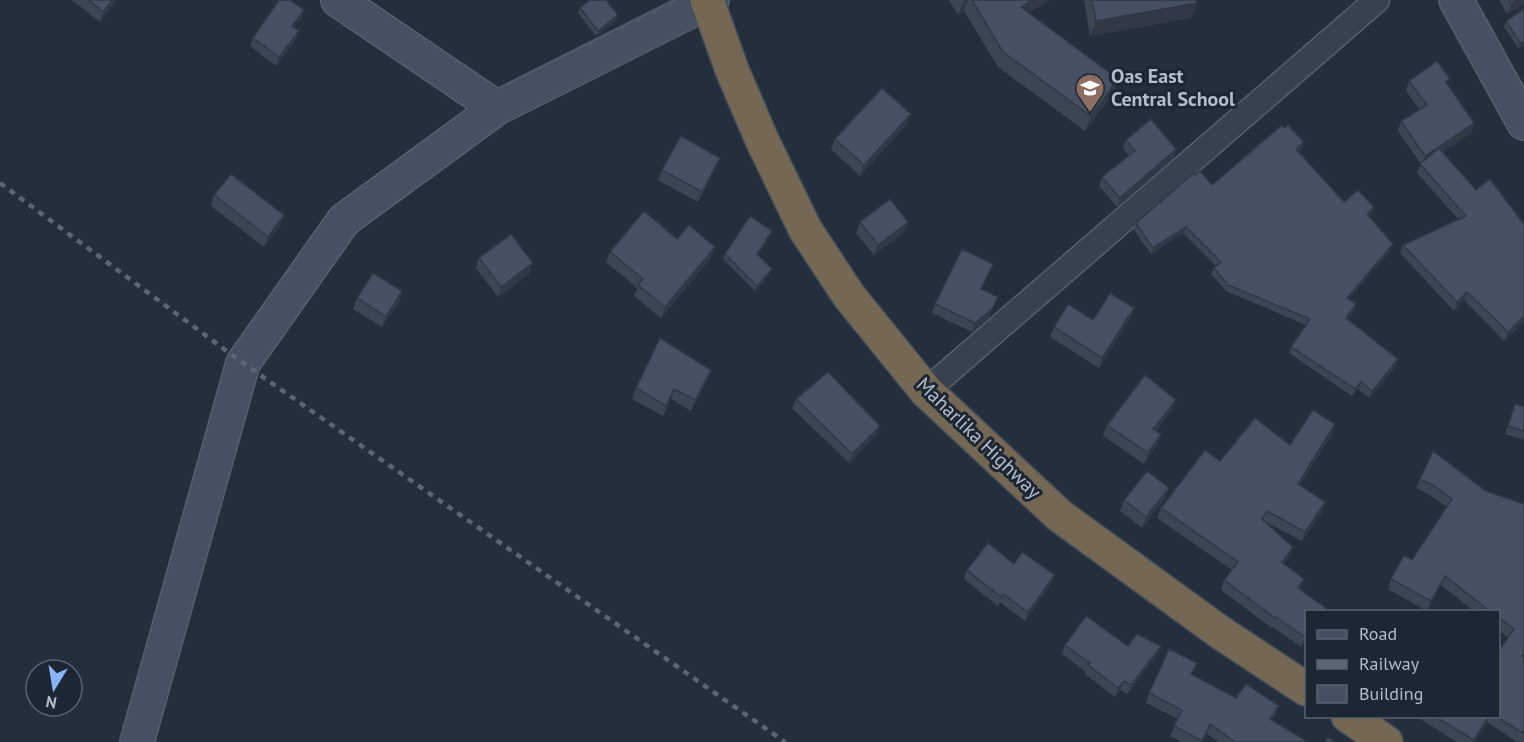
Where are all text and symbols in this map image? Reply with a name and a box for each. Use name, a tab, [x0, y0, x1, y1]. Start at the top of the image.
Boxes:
place label: Oas East Central School	[1111, 63, 1235, 112]
school or university icon: Oas East Central School	[1074, 72, 1106, 114]
street label: Maharlika Highway	[911, 372, 1047, 505]
legend	[1305, 610, 1500, 718]
text: Road	[1359, 622, 1397, 645]
text: Railway	[1359, 652, 1420, 675]
north arrow	[24, 658, 84, 718]
text: Building	[1359, 682, 1423, 705]
text: N	[44, 692, 58, 714]

